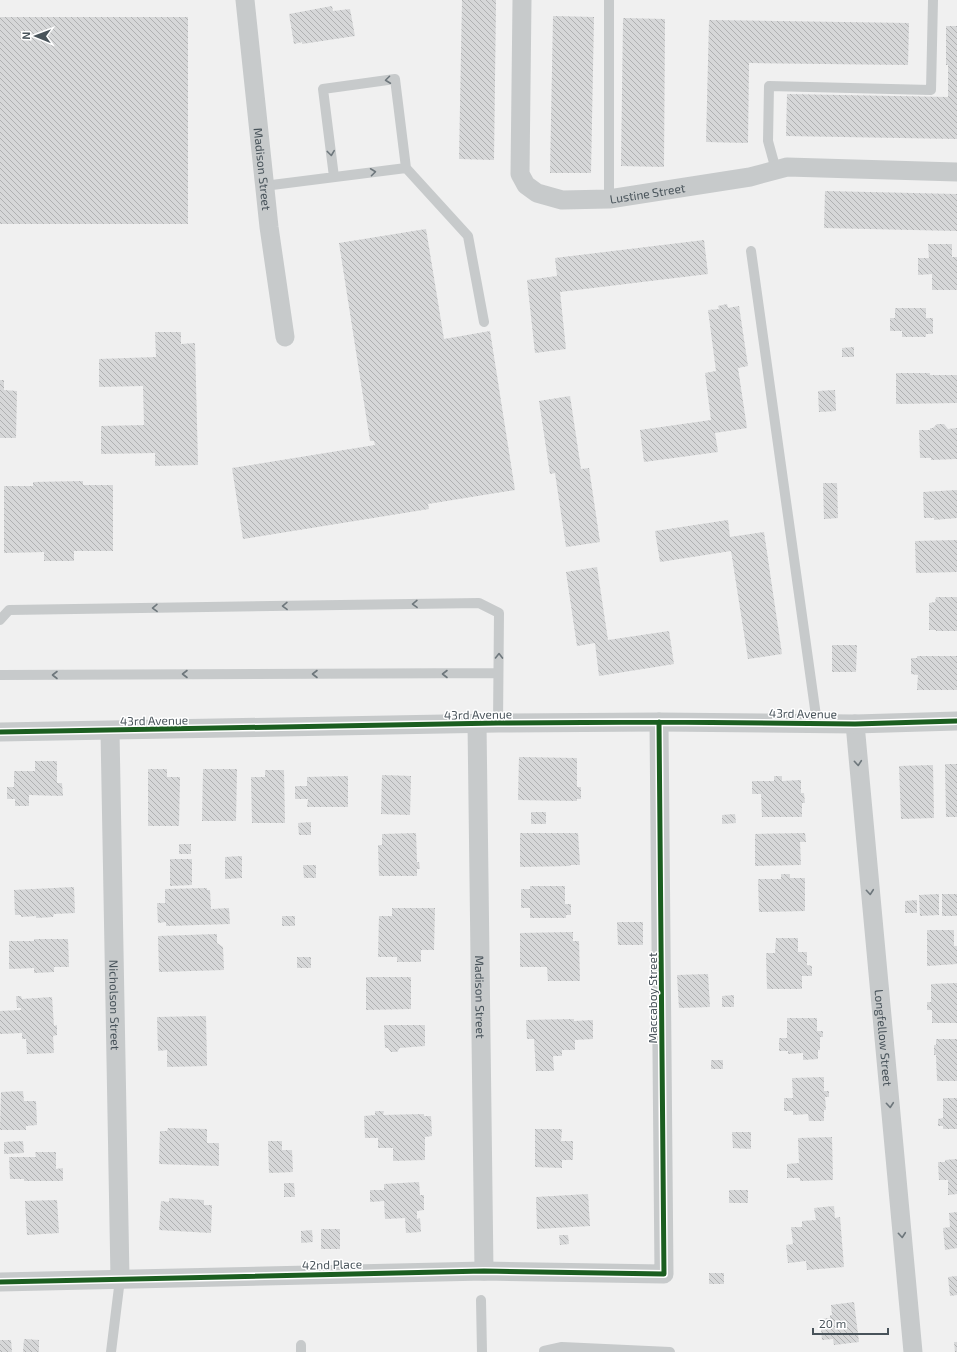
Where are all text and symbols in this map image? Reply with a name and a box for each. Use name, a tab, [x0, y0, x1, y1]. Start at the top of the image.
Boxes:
north arrow	[16, 16, 56, 56]
text: N	[19, 32, 32, 40]
one-way arrow	[385, 76, 391, 85]
street label: Madison Street	[252, 127, 274, 211]
one-way arrow	[326, 150, 335, 156]
one-way arrow	[370, 168, 376, 177]
street label: Lustine Street	[609, 180, 687, 206]
one-way arrow	[412, 600, 418, 608]
one-way arrow	[282, 602, 288, 610]
one-way arrow	[152, 604, 158, 612]
one-way arrow	[495, 653, 503, 659]
one-way arrow	[182, 670, 188, 678]
one-way arrow	[312, 670, 318, 678]
one-way arrow	[442, 670, 448, 678]
one-way arrow	[52, 671, 58, 679]
street label: 43rd Avenue	[769, 705, 837, 721]
street label: 43rd Avenue	[444, 706, 512, 722]
street label: 43rd Avenue	[120, 712, 188, 728]
one-way arrow	[854, 760, 863, 766]
one-way arrow	[866, 889, 875, 895]
street label: Maccaboy Street	[645, 952, 659, 1044]
street label: Madison Street	[473, 955, 488, 1039]
street label: Nicholson Street	[107, 959, 123, 1051]
street label: Longfellow Street	[873, 989, 895, 1087]
one-way arrow	[886, 1102, 895, 1108]
one-way arrow	[898, 1232, 907, 1238]
street label: 42nd Place	[302, 1256, 362, 1272]
scale bar	[813, 1310, 888, 1336]
text: 20 m	[819, 1316, 846, 1330]

